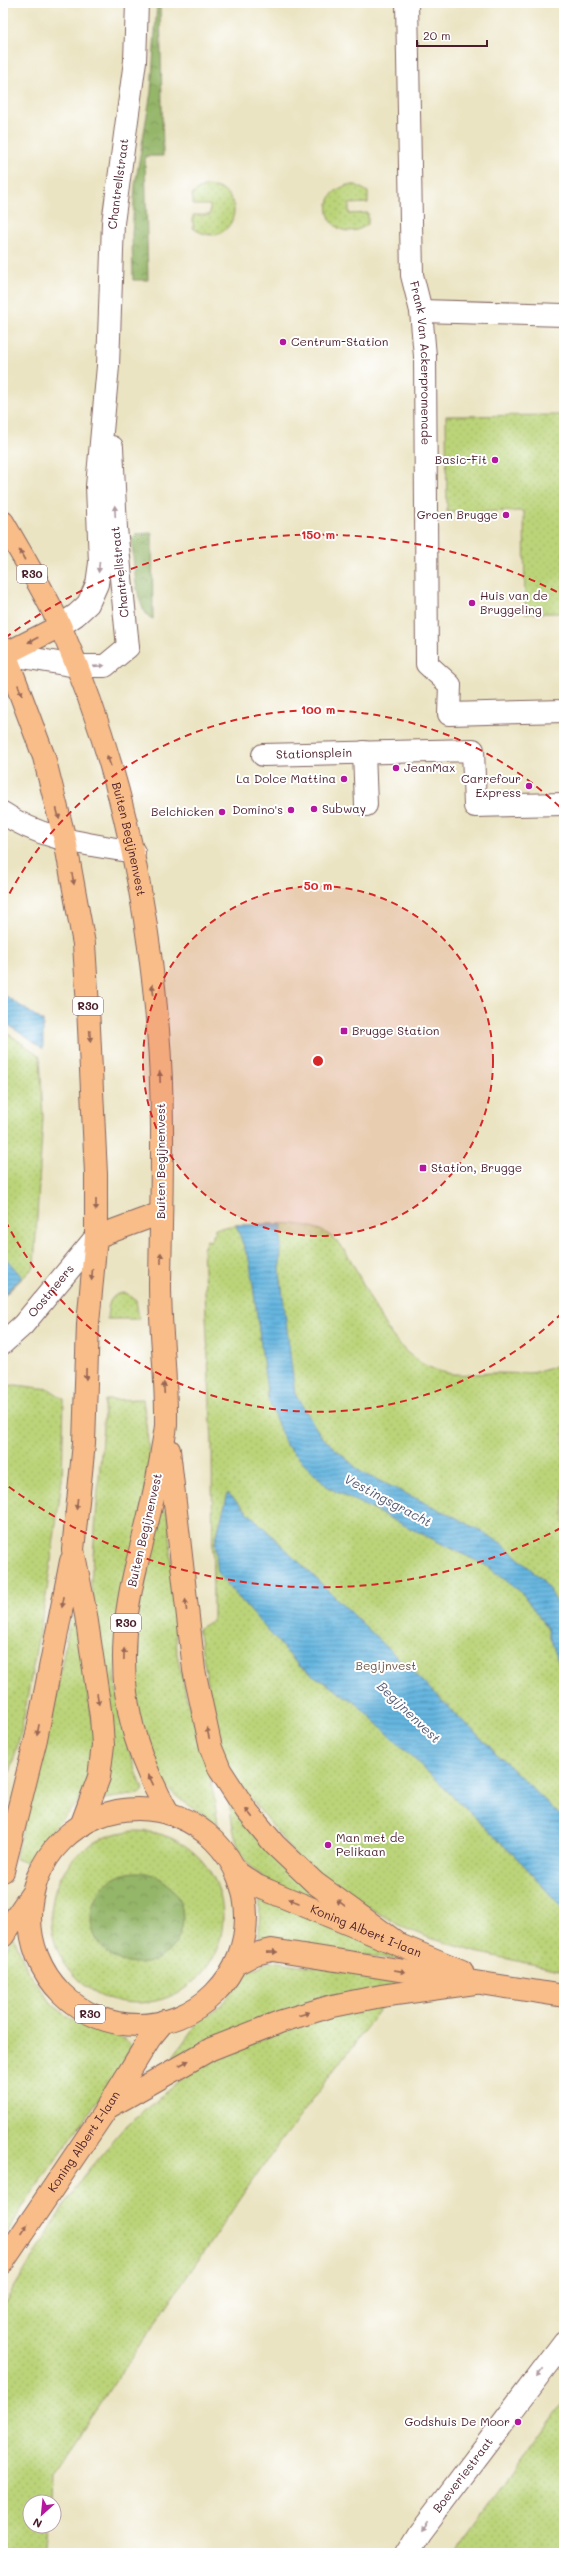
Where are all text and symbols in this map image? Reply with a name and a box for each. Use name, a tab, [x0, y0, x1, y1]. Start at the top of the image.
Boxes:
scale bar	[417, 22, 487, 48]
text: 20 m	[423, 27, 451, 43]
street label: Chantrellstraat	[104, 137, 131, 230]
street label: Frank Van Ackerpromenade	[407, 279, 435, 445]
place label: Centrum-Station	[291, 333, 388, 349]
marker: Centrum-Station	[278, 337, 288, 347]
place label: Basic-Fit	[435, 451, 487, 467]
marker: Basic-Fit	[490, 455, 500, 465]
one-way arrow	[111, 505, 118, 517]
place label: Groen Brugge	[417, 506, 498, 522]
marker: Groen Brugge	[501, 510, 511, 520]
street label: Chantrellstraat	[106, 526, 132, 618]
text: 150 m	[301, 526, 335, 542]
one-way arrow	[18, 549, 25, 560]
one-way arrow	[95, 561, 102, 573]
road number: R30	[17, 565, 47, 583]
place label: Huis van de Bruggeling	[480, 587, 548, 617]
marker: Huis van de Bruggeling	[467, 598, 477, 608]
one-way arrow	[27, 637, 38, 643]
one-way arrow	[93, 662, 105, 669]
one-way arrow	[17, 685, 23, 696]
text: 100 m	[301, 701, 335, 717]
street label: Stationsplein	[276, 744, 352, 762]
one-way arrow	[106, 754, 112, 766]
place label: JeanMax	[404, 759, 455, 775]
marker: JeanMax	[391, 763, 401, 773]
place label: La Dolce Mattina	[236, 770, 336, 786]
place label: Carrefour Express	[461, 770, 521, 800]
marker: La Dolce Mattina	[339, 774, 349, 784]
street label: Buiten Begijnenvest	[109, 780, 150, 897]
marker: Carrefour Express	[524, 781, 534, 791]
place label: Subway	[322, 800, 366, 816]
place label: Domino's	[232, 801, 283, 817]
place label: Belchicken	[151, 803, 214, 819]
marker: Subway	[309, 804, 319, 814]
marker: Domino's	[286, 805, 296, 815]
marker: Belchicken	[217, 807, 227, 817]
one-way arrow	[56, 808, 62, 821]
one-way arrow	[70, 873, 76, 885]
text: 50 m	[304, 877, 332, 893]
one-way arrow	[150, 984, 156, 996]
road number: R30	[73, 997, 103, 1015]
place label: Brugge Station	[352, 1022, 439, 1038]
marker: Brugge Station	[339, 1026, 349, 1036]
one-way arrow	[86, 1030, 93, 1042]
centre of rings	[311, 1054, 325, 1068]
one-way arrow	[157, 1070, 163, 1083]
street label: Buiten Begijnenvest	[152, 1103, 168, 1219]
place label: Station, Brugge	[431, 1159, 522, 1175]
marker: Station, Brugge	[418, 1163, 428, 1173]
one-way arrow	[93, 1199, 99, 1212]
one-way arrow	[158, 1251, 164, 1264]
street label: Oostmeers	[24, 1261, 77, 1320]
one-way arrow	[89, 1269, 96, 1281]
one-way arrow	[83, 1368, 89, 1381]
one-way arrow	[160, 1382, 167, 1394]
water label: Vestingsgracht	[342, 1469, 435, 1530]
street label: Buiten Begijnenvest	[123, 1471, 165, 1588]
one-way arrow	[74, 1498, 81, 1510]
one-way arrow	[59, 1596, 65, 1608]
one-way arrow	[183, 1599, 190, 1611]
road number: R30	[111, 1614, 141, 1632]
one-way arrow	[121, 1647, 127, 1660]
park label: Begijnvest	[355, 1657, 417, 1673]
water label: Begijnenvest	[374, 1677, 445, 1746]
one-way arrow	[95, 1693, 101, 1705]
one-way arrow	[35, 1723, 41, 1736]
one-way arrow	[205, 1727, 211, 1739]
one-way arrow	[148, 1774, 154, 1785]
one-way arrow	[244, 1807, 253, 1818]
place label: Man met de Pelikaan	[336, 1829, 405, 1859]
marker: Man met de Pelikaan	[323, 1840, 333, 1850]
one-way arrow	[288, 1898, 300, 1904]
one-way arrow	[336, 1899, 347, 1907]
street label: Koning Albert I-laan	[308, 1900, 424, 1960]
one-way arrow	[266, 1948, 278, 1955]
one-way arrow	[394, 1968, 406, 1974]
road number: R30	[75, 2005, 105, 2023]
one-way arrow	[298, 2011, 310, 2017]
one-way arrow	[178, 2060, 190, 2067]
street label: Koning Albert I-laan	[43, 2087, 123, 2195]
one-way arrow	[20, 2224, 28, 2234]
one-way arrow	[536, 2367, 545, 2378]
place label: Godshuis De Moor	[405, 2413, 510, 2429]
marker: Godshuis De Moor	[513, 2417, 523, 2427]
street label: Boeveriestraat	[429, 2434, 496, 2515]
north arrow	[22, 2494, 62, 2534]
text: N	[30, 2515, 44, 2532]
one-way arrow	[422, 2520, 430, 2530]

